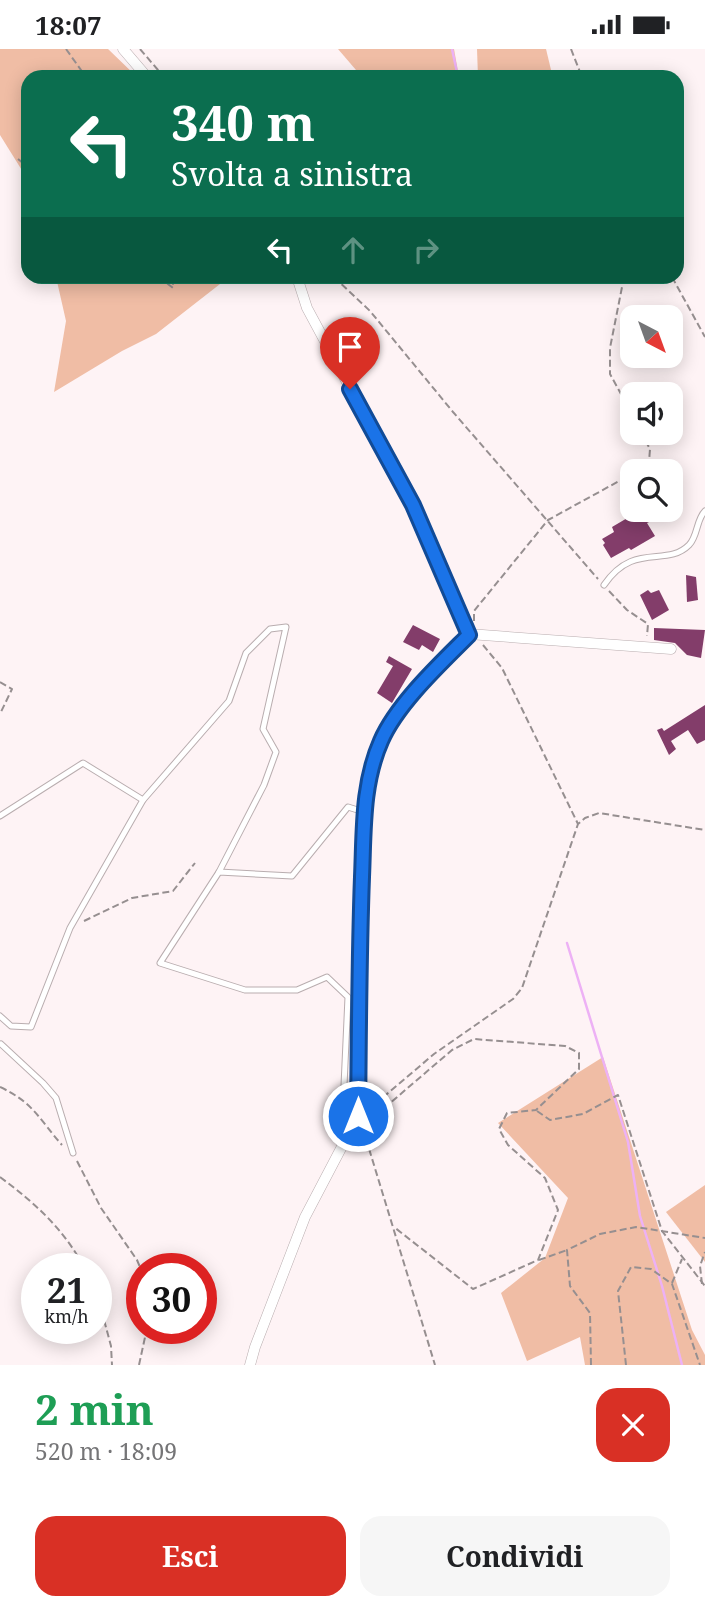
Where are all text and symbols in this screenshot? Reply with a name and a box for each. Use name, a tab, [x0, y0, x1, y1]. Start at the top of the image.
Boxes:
text: 18:07	[35, 7, 102, 43]
text: 340 m	[171, 89, 315, 155]
icon: left	[56, 98, 147, 189]
text: Svolta a sinistra	[171, 152, 413, 195]
icon: left	[261, 231, 299, 269]
icon: ahead	[334, 231, 372, 269]
icon: right	[407, 231, 445, 269]
north arrow	[620, 305, 682, 367]
map controls	[620, 305, 683, 522]
pin	[320, 317, 380, 389]
icon: arrive	[331, 328, 369, 366]
button: sound	[620, 382, 683, 445]
button: search	[620, 459, 683, 522]
position arrow	[321, 1079, 395, 1153]
speed limit sign: 30	[126, 1253, 217, 1344]
text: 21	[47, 1266, 86, 1313]
text: km/h	[44, 1304, 89, 1328]
text: 2 min	[35, 1380, 154, 1437]
button: close	[596, 1388, 670, 1462]
text: 520 m · 18:09	[35, 1435, 177, 1467]
button: Esci	[35, 1516, 346, 1596]
button: Condividi	[360, 1516, 670, 1596]

